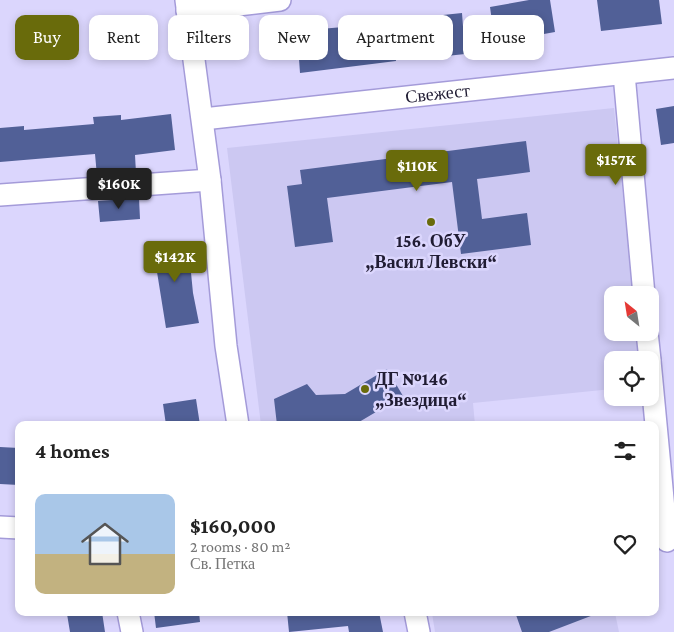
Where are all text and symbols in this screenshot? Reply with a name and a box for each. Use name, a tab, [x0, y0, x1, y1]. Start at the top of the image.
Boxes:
chip: Buy	[15, 15, 79, 60]
chip: Rent	[89, 15, 158, 60]
chip: Filters	[168, 15, 249, 60]
chip: New	[259, 15, 328, 60]
chip: Apartment	[338, 15, 453, 60]
chip: House	[463, 15, 544, 60]
street label: Свежест	[404, 80, 471, 107]
pin: $157K	[581, 144, 651, 186]
pin: $110K	[382, 150, 452, 192]
text: $157K	[596, 151, 636, 168]
text: $110K	[397, 157, 437, 174]
pin: $160K	[84, 168, 154, 210]
text: $160K	[98, 175, 140, 192]
marker: 156. ОбУ „Васил Левски“	[425, 216, 437, 228]
place label: 156. ОбУ „Васил Левски“	[365, 231, 497, 272]
pin: $142K	[140, 240, 210, 283]
text: $142K	[155, 248, 195, 265]
north arrow	[604, 286, 659, 341]
map controls	[604, 286, 659, 406]
button: locate	[604, 351, 659, 406]
place label: ДГ №146 „Звездица“	[375, 369, 467, 410]
marker: ДГ №146 „Звездица“	[359, 383, 371, 395]
icon: filters	[611, 437, 639, 465]
text: 4 homes	[35, 439, 109, 463]
icon: home	[75, 514, 135, 574]
text: $160,000	[190, 514, 276, 538]
icon: heart	[611, 530, 639, 558]
text: 2 rooms · 80 m²	[190, 538, 291, 555]
text: Св. Петка	[190, 555, 255, 572]

